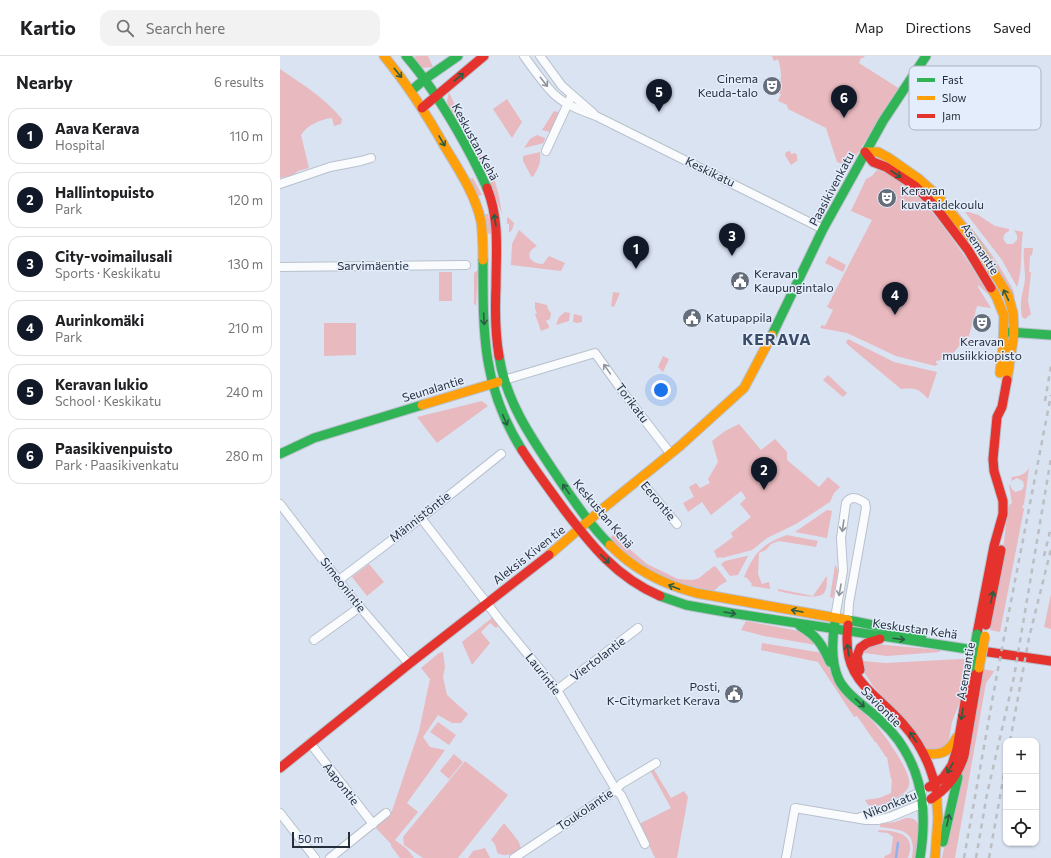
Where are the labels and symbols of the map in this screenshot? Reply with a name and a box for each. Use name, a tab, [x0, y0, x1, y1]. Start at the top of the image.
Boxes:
legend	[909, 66, 1041, 130]
one-way arrow	[394, 68, 403, 78]
place label: Cinema Keuda-talo	[698, 71, 758, 99]
one-way arrow	[453, 72, 464, 81]
text: Fast	[942, 73, 964, 86]
theatre icon: Cinema Keuda-talo	[761, 75, 783, 97]
one-way arrow	[539, 76, 548, 87]
pin: 5	[646, 79, 672, 112]
pin: 6	[831, 85, 857, 118]
text: Slow	[942, 91, 967, 104]
street label: Keskustan Kehä	[450, 101, 502, 183]
text: Jam	[942, 109, 961, 123]
one-way arrow	[439, 135, 447, 147]
street label: Paasikivenkatu	[806, 149, 856, 228]
street label: Keskikatu	[683, 153, 738, 189]
one-way arrow	[890, 170, 901, 178]
place label: Keravan kuvataidekoulu	[901, 183, 984, 211]
theatre icon: Keravan kuvataidekoulu	[876, 187, 898, 209]
one-way arrow	[491, 214, 499, 227]
street label: Asemantie	[959, 220, 1003, 277]
pin: 3	[719, 223, 745, 256]
pin: 1	[623, 236, 649, 269]
street label: Sarvimäentie	[337, 258, 409, 272]
place label: Keravan Kaupungintalo	[754, 266, 834, 294]
public building icon: Keravan Kaupungintalo	[729, 270, 751, 292]
pin: 4	[882, 282, 908, 315]
one-way arrow	[1002, 289, 1009, 301]
public building icon: Katupappila	[681, 307, 703, 329]
place label: Katupappila	[706, 310, 772, 324]
one-way arrow	[480, 312, 488, 325]
theatre icon: Keravan musiikkiopisto	[971, 312, 993, 334]
district label: KERAVA	[742, 329, 812, 348]
place label: Keravan musiikkiopisto	[942, 334, 1022, 362]
one-way arrow	[603, 364, 611, 375]
street label: Seunalantie	[400, 372, 465, 404]
street label: Torikatu	[613, 380, 652, 425]
your location	[651, 380, 671, 400]
one-way arrow	[502, 414, 509, 426]
pin: 2	[751, 457, 777, 490]
street label: Keskustan Kehä	[571, 476, 637, 551]
street label: Eerontie	[638, 478, 679, 523]
one-way arrow	[562, 484, 570, 495]
street label: Männistöntie	[386, 488, 452, 544]
one-way arrow	[839, 519, 847, 532]
street label: Aleksis Kiven tie	[490, 522, 567, 587]
street label: Simeonintie	[318, 554, 369, 614]
one-way arrow	[600, 554, 610, 564]
one-way arrow	[668, 583, 680, 591]
one-way arrow	[835, 583, 843, 596]
one-way arrow	[988, 591, 996, 604]
one-way arrow	[791, 607, 804, 615]
one-way arrow	[724, 609, 737, 617]
street label: Keskustan Kehä	[872, 615, 958, 641]
street label: Viertolantie	[567, 633, 628, 683]
one-way arrow	[892, 635, 905, 643]
street label: Asemantie	[953, 641, 977, 701]
one-way arrow	[844, 644, 852, 657]
street label: Laurintie	[523, 650, 564, 697]
place label: Posti, K-Citymarket Kerava	[607, 679, 720, 707]
public building icon: Posti, K-Citymarket Kerava	[723, 683, 745, 705]
street label: Saviontie	[859, 683, 905, 729]
one-way arrow	[855, 698, 865, 708]
one-way arrow	[958, 707, 966, 720]
one-way arrow	[908, 731, 916, 743]
street label: Aapontie	[321, 759, 363, 807]
one-way arrow	[945, 762, 953, 774]
street label: Toukolantie	[554, 785, 615, 833]
street label: Nikonkatu	[861, 787, 919, 821]
one-way arrow	[945, 814, 953, 827]
scale bar	[292, 830, 350, 849]

